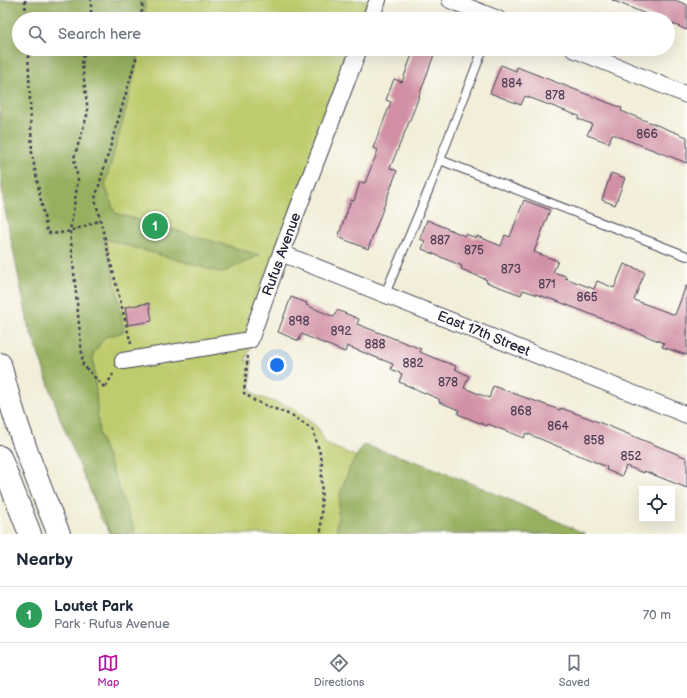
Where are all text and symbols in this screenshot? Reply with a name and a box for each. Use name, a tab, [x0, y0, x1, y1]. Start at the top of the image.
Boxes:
search box	[12, 12, 675, 56]
icon: search	[26, 23, 48, 45]
text: Search here	[58, 25, 141, 44]
house number: 884	[501, 76, 523, 91]
house number: 878	[545, 88, 565, 103]
house number: 866	[636, 127, 658, 142]
street label: Rufus Avenue	[259, 210, 304, 298]
pin: 1	[142, 211, 168, 241]
house number: 887	[430, 233, 450, 248]
house number: 875	[464, 243, 484, 258]
house number: 873	[501, 262, 521, 277]
house number: 871	[538, 277, 556, 292]
house number: 865	[576, 290, 598, 305]
street label: East 17th Street	[435, 307, 533, 360]
house number: 898	[289, 314, 309, 329]
house number: 892	[330, 324, 352, 339]
house number: 888	[365, 337, 386, 352]
your location	[267, 355, 287, 375]
house number: 882	[402, 356, 424, 371]
house number: 878	[438, 375, 458, 390]
house number: 868	[510, 404, 532, 419]
house number: 864	[547, 419, 570, 434]
house number: 858	[584, 433, 604, 448]
house number: 852	[621, 449, 641, 464]
map controls	[639, 486, 675, 522]
button: locate	[639, 486, 675, 522]
text: Nearby	[16, 550, 73, 570]
text: Loutet Park	[54, 597, 133, 616]
text: 1	[26, 607, 32, 623]
text: 70 m	[643, 607, 671, 623]
text: Park · Rufus Avenue	[54, 616, 170, 632]
tab: Map	[97, 652, 119, 689]
tab: Directions	[314, 652, 364, 689]
tab: Saved	[559, 652, 590, 689]

